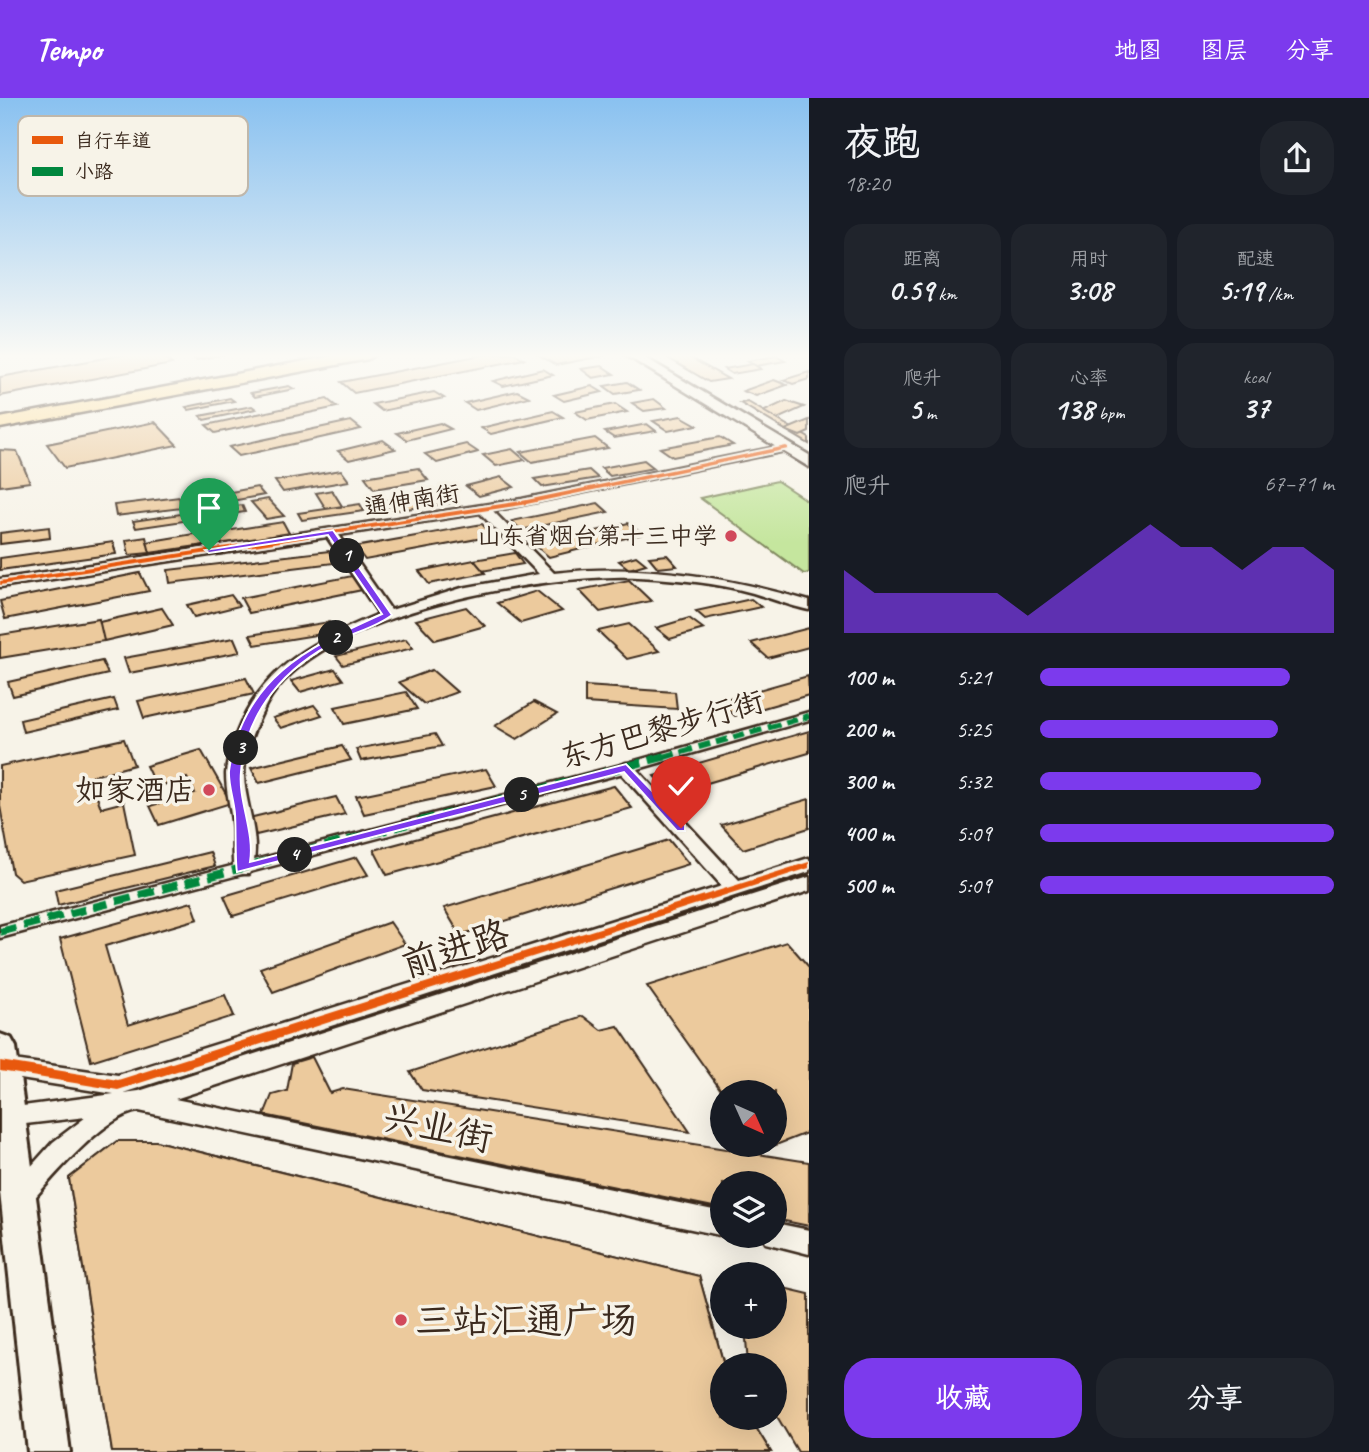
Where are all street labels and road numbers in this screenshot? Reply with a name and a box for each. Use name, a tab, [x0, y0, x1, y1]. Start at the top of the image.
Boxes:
street label: 通伸南街	[362, 478, 462, 522]
street label: 东方巴黎步行街	[556, 682, 768, 776]
street label: 前进路	[395, 909, 515, 988]
street label: 兴业街	[379, 1093, 497, 1162]

